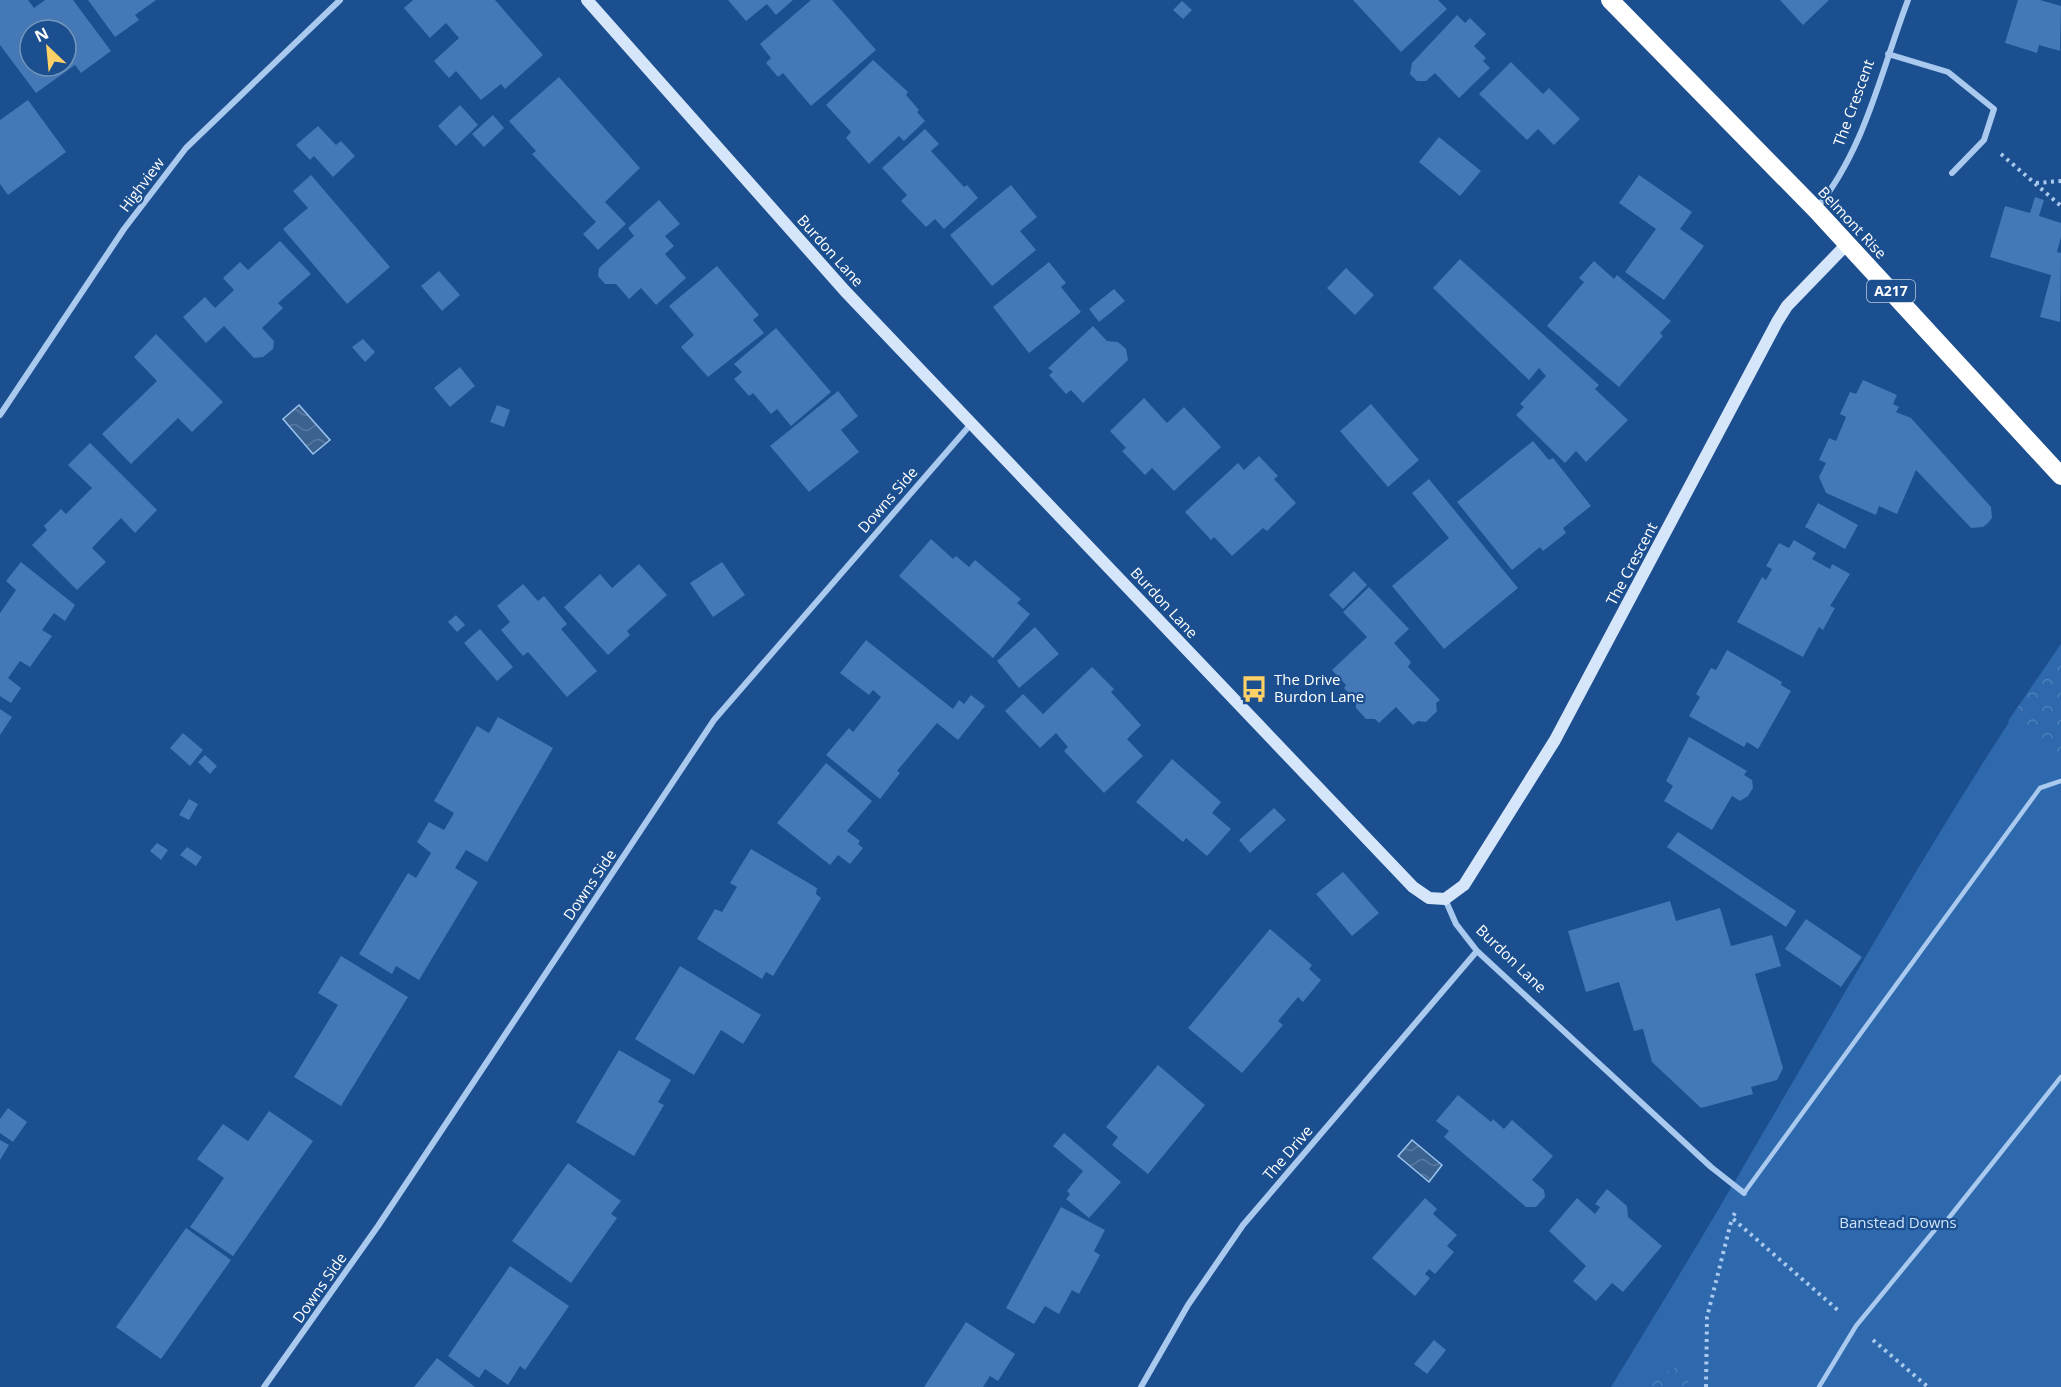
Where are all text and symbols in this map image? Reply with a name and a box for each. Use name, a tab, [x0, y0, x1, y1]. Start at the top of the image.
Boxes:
north arrow	[18, 18, 78, 78]
text: N	[31, 22, 52, 47]
street label: The Crescent	[1828, 56, 1878, 149]
street label: Highview	[114, 153, 169, 216]
street label: Belmont Rise	[1814, 182, 1891, 263]
street label: Burdon Lane	[793, 210, 868, 291]
road number: A217	[1867, 280, 1915, 302]
street label: Downs Side	[853, 462, 921, 537]
street label: The Crescent	[1601, 519, 1661, 608]
street label: Burdon Lane	[1127, 563, 1203, 642]
place label: The Drive Burdon Lane	[1274, 669, 1364, 706]
bus stop icon: The Drive Burdon Lane	[1239, 674, 1269, 704]
street label: Downs Side	[558, 845, 620, 924]
street label: Burdon Lane	[1472, 920, 1551, 997]
street label: The Drive	[1258, 1121, 1317, 1184]
park label: Banstead Downs	[1839, 1212, 1957, 1232]
street label: Downs Side	[288, 1248, 351, 1326]

